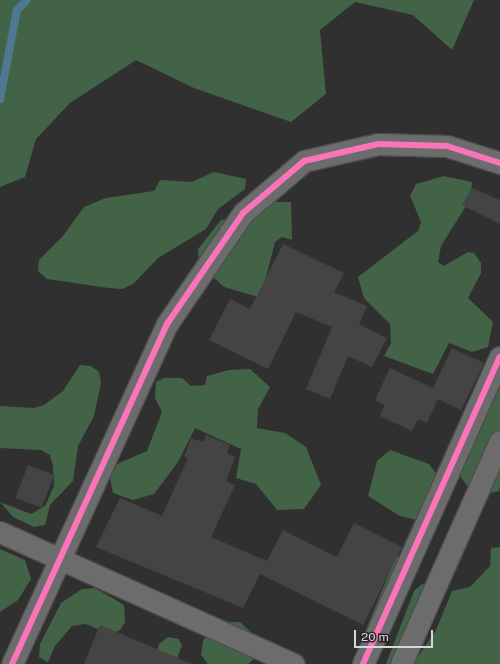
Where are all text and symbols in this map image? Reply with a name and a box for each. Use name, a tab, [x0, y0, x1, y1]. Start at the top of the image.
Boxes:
scale bar	[356, 622, 435, 648]
text: 20 m	[361, 630, 389, 644]

